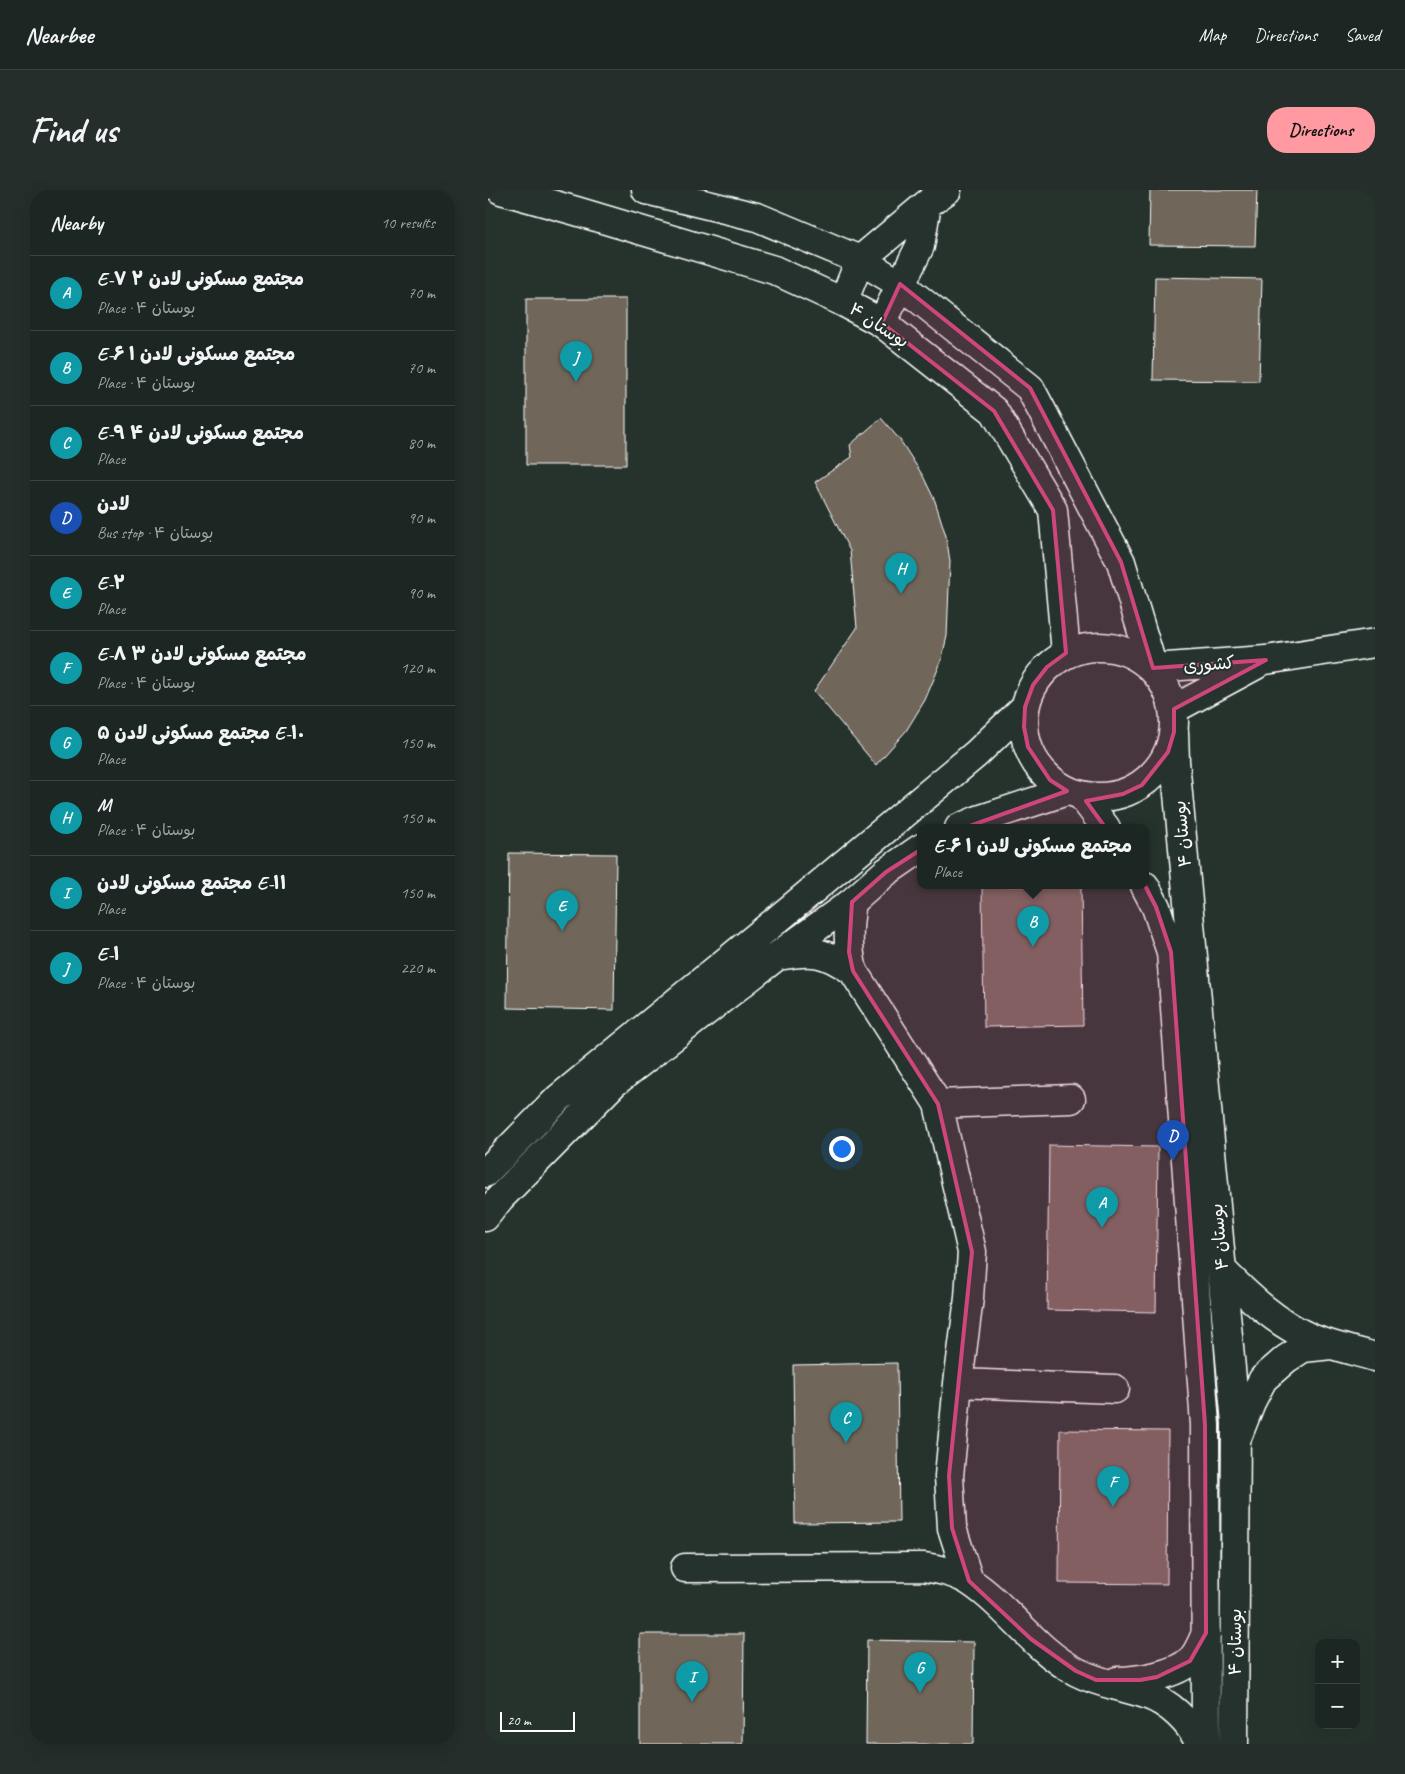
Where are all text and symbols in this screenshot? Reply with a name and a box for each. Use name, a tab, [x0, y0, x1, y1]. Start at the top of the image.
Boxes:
text: Nearbee	[25, 20, 93, 50]
text: Map	[1199, 24, 1226, 46]
text: Directions	[1254, 24, 1317, 46]
text: Saved	[1345, 24, 1380, 46]
button: Directions	[1267, 107, 1375, 153]
text: Find us	[30, 108, 117, 153]
text: Nearby	[50, 210, 103, 236]
text: 10 results	[381, 213, 435, 233]
text: E-۷ مجتمع مسکونی لادن ۲	[97, 267, 304, 291]
text: A	[62, 283, 70, 303]
text: 70 m	[408, 283, 435, 303]
text: Place · بوستان ۴	[97, 298, 195, 318]
street label: بوستان ۴	[845, 298, 913, 352]
pin: J	[560, 341, 592, 382]
text: E-۶ مجتمع مسکونی لادن ۱	[97, 342, 295, 366]
text: B	[62, 358, 70, 378]
text: 70 m	[408, 358, 435, 378]
text: Place · بوستان ۴	[97, 373, 195, 393]
text: E-۹ مجتمع مسکونی لادن ۴	[97, 421, 304, 445]
text: C	[62, 433, 70, 453]
text: 80 m	[408, 433, 435, 453]
text: Place	[97, 449, 125, 469]
text: لادن	[97, 492, 130, 516]
text: D	[61, 508, 71, 528]
text: 90 m	[408, 508, 435, 528]
text: Bus stop · بوستان ۴	[97, 523, 213, 543]
pin: H	[885, 553, 917, 594]
text: E-۲	[97, 571, 126, 595]
text: E	[62, 583, 70, 603]
text: 90 m	[408, 583, 435, 603]
text: Place	[97, 599, 125, 619]
text: E-۸ مجتمع مسکونی لادن ۳	[97, 642, 307, 666]
street label: کشوری	[1183, 651, 1236, 677]
text: F	[62, 658, 70, 678]
text: 120 m	[401, 658, 435, 678]
text: Place · بوستان ۴	[97, 673, 195, 693]
text: مجتمع مسکونی لادن ۵ E-۱۰	[97, 721, 304, 745]
text: G	[62, 733, 70, 753]
text: 150 m	[401, 733, 435, 753]
text: Place	[97, 749, 125, 769]
text: M	[97, 793, 111, 817]
street label: بوستان ۴	[1168, 800, 1196, 868]
text: H	[61, 808, 71, 828]
text: 150 m	[401, 808, 435, 828]
text: Place · بوستان ۴	[97, 820, 195, 840]
popup	[917, 824, 1149, 889]
text: E-۶ مجتمع مسکونی لادن ۱	[934, 834, 1132, 858]
text: Place	[934, 862, 962, 882]
text: مجتمع مسکونی لادن E-۱۱	[97, 871, 287, 895]
text: I	[63, 883, 69, 903]
text: 150 m	[401, 883, 435, 903]
pin: E	[546, 890, 578, 931]
text: Place	[97, 899, 125, 919]
pin: B	[1017, 906, 1049, 947]
text: E-۱	[97, 942, 120, 966]
text: J	[63, 958, 69, 978]
text: 220 m	[401, 958, 435, 978]
text: Place · بوستان ۴	[97, 973, 195, 993]
pin: D	[1157, 1120, 1189, 1161]
your location	[829, 1136, 855, 1162]
pin: A	[1086, 1187, 1118, 1228]
street label: بوستان ۴	[1205, 1203, 1233, 1271]
pin: C	[830, 1402, 862, 1443]
pin: F	[1097, 1466, 1129, 1507]
street label: بوستان ۴	[1224, 1608, 1246, 1676]
map controls	[1315, 1639, 1360, 1729]
button: +	[1315, 1639, 1360, 1684]
pin: G	[904, 1652, 936, 1693]
pin: I	[676, 1661, 708, 1702]
button: −	[1315, 1684, 1360, 1729]
scale bar	[500, 1709, 575, 1732]
text: 20 m	[507, 1712, 531, 1729]

